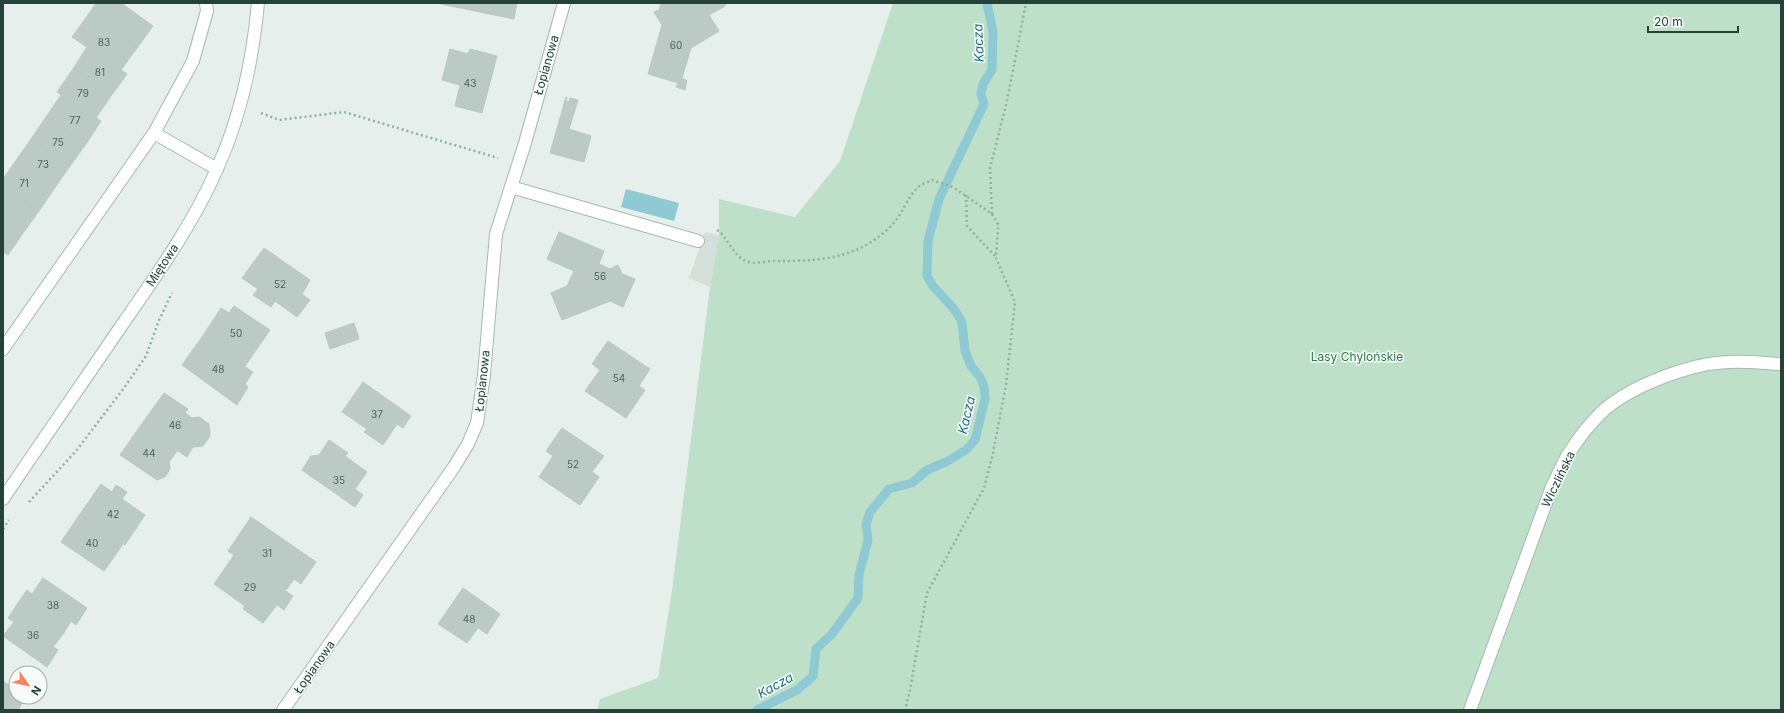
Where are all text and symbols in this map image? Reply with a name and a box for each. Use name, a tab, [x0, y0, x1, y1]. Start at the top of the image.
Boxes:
scale bar	[1648, 8, 1738, 34]
text: 20 m	[1654, 14, 1683, 29]
water label: Kacza	[969, 24, 987, 62]
street label: Łopianowa	[530, 33, 562, 97]
house number: 83	[98, 36, 110, 48]
house number: 60	[670, 39, 682, 51]
house number: 81	[95, 66, 105, 78]
house number: 43	[464, 77, 476, 89]
house number: 79	[77, 87, 89, 99]
house number: 77	[69, 114, 81, 126]
house number: 75	[52, 136, 64, 148]
house number: 73	[37, 158, 49, 170]
house number: 71	[19, 177, 29, 189]
street label: Miętowa	[143, 241, 181, 289]
house number: 56	[594, 270, 606, 282]
house number: 52	[274, 278, 286, 290]
house number: 50	[230, 327, 242, 339]
street label: Łopianowa	[471, 349, 493, 413]
park label: Lasy Chylońskie	[1311, 349, 1403, 364]
house number: 48	[212, 363, 224, 375]
house number: 54	[613, 372, 625, 384]
water label: Kacza	[954, 394, 978, 436]
house number: 37	[371, 408, 383, 420]
house number: 46	[169, 419, 181, 431]
house number: 44	[143, 447, 155, 459]
street label: Wiczlińska	[1538, 448, 1578, 510]
house number: 52	[567, 458, 579, 470]
house number: 35	[333, 474, 345, 486]
house number: 42	[107, 508, 119, 520]
house number: 40	[86, 537, 98, 549]
house number: 31	[262, 547, 272, 559]
house number: 29	[244, 581, 256, 593]
house number: 38	[47, 599, 59, 611]
house number: 48	[463, 613, 475, 625]
house number: 36	[27, 629, 39, 641]
street label: Łopianowa	[290, 637, 338, 697]
north arrow	[8, 665, 48, 705]
water label: Kacza	[754, 669, 796, 701]
text: N	[28, 683, 44, 698]

